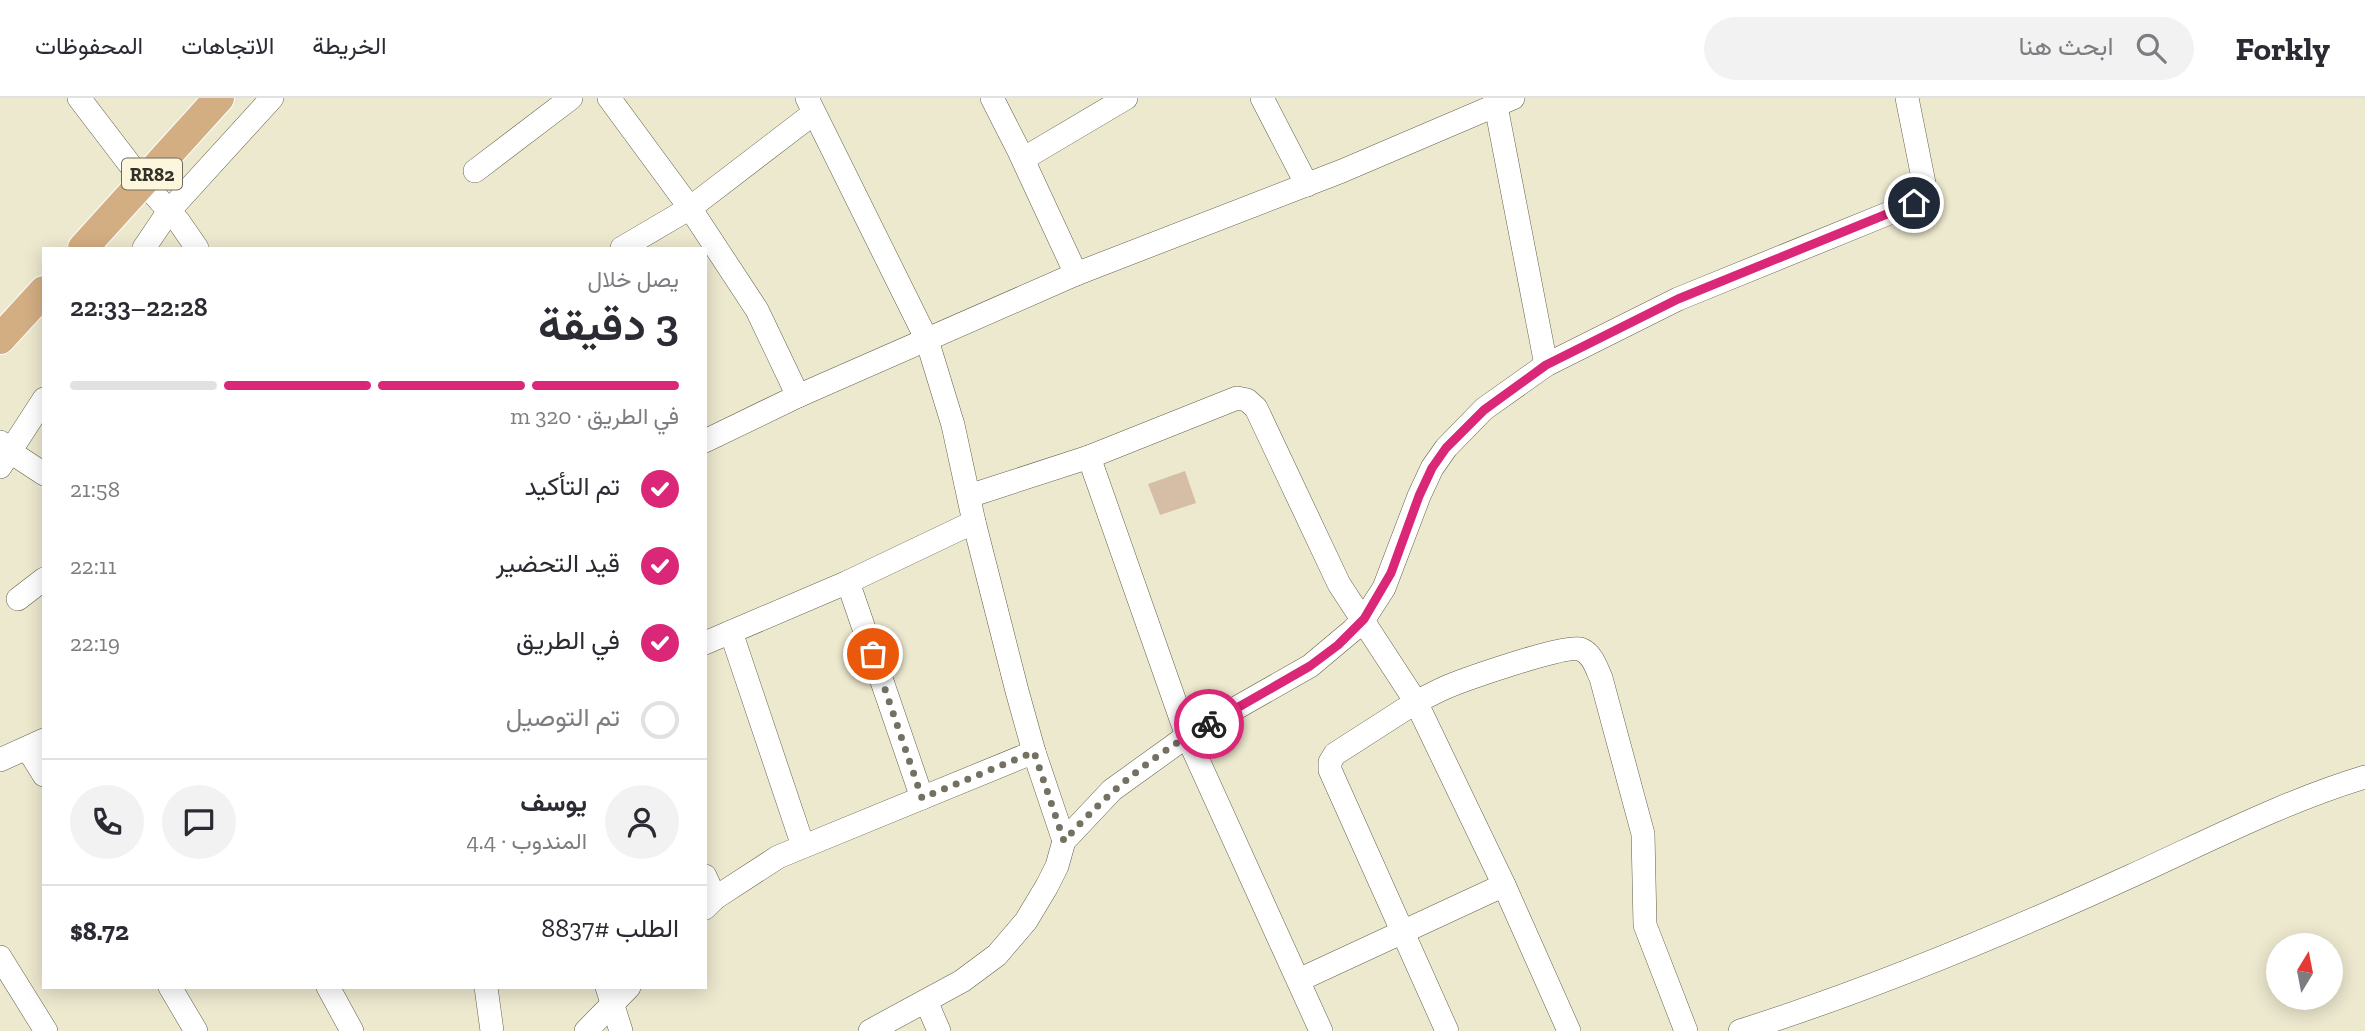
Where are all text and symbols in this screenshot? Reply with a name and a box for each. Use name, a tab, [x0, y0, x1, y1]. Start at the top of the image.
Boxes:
search box	[1704, 17, 2194, 80]
icon: search	[2132, 29, 2170, 67]
text: Forkly	[2236, 29, 2330, 68]
text: ابحث هنا	[2018, 30, 2114, 62]
text: المحفوظات	[35, 31, 143, 60]
text: الاتجاهات	[181, 31, 274, 60]
text: الخريطة	[312, 31, 387, 60]
road number: RR82	[122, 158, 182, 190]
pin	[1884, 173, 1944, 233]
icon: home	[1895, 184, 1933, 222]
text: يصل خلال	[587, 265, 679, 293]
text: 22:28–22:33	[70, 291, 208, 323]
text: 3 دقيقة	[538, 297, 679, 352]
text: في الطريق · 320 m	[510, 402, 679, 430]
text: تم التأكيد	[525, 470, 620, 502]
icon: check	[641, 470, 679, 508]
text: 21:58	[70, 475, 120, 503]
text: قيد التحضير	[496, 547, 620, 579]
icon: check	[641, 547, 679, 585]
text: 22:11	[70, 552, 117, 580]
text: في الطريق	[516, 624, 620, 656]
icon: check	[641, 624, 679, 662]
pin	[843, 624, 903, 684]
text: 22:19	[70, 629, 120, 657]
icon: bag	[854, 635, 892, 673]
courier	[1174, 689, 1244, 759]
text: تم التوصيل	[506, 701, 620, 733]
icon: bike	[1190, 705, 1228, 743]
button: phone	[70, 785, 144, 859]
button: chat	[162, 785, 236, 859]
button: person	[605, 785, 679, 859]
text: يوسف	[520, 786, 587, 818]
text: المندوب · 4.4	[466, 827, 587, 855]
text: الطلب #8837	[541, 912, 679, 944]
text: $8.72	[70, 915, 129, 947]
north arrow	[2266, 933, 2343, 1010]
map controls	[2266, 933, 2343, 1010]

